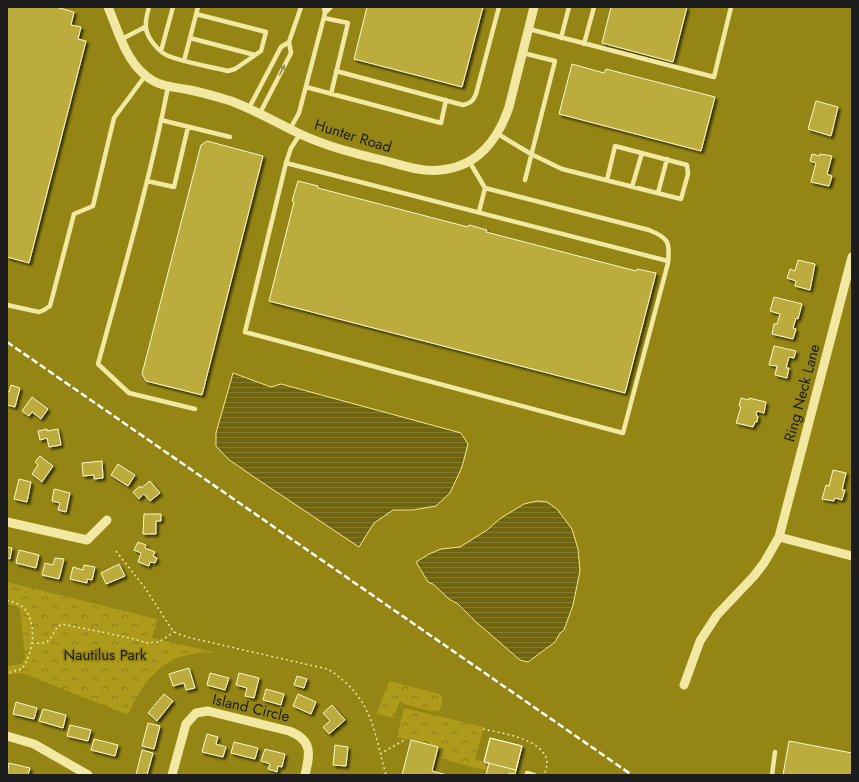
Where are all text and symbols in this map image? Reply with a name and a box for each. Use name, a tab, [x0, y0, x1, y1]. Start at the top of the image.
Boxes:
one-way arrow	[279, 65, 285, 76]
street label: Hunter Road	[312, 114, 394, 158]
street label: Ring Neck Lane	[778, 341, 826, 444]
park label: Nautilus Park	[64, 644, 147, 666]
street label: Island Circle	[210, 688, 292, 728]

